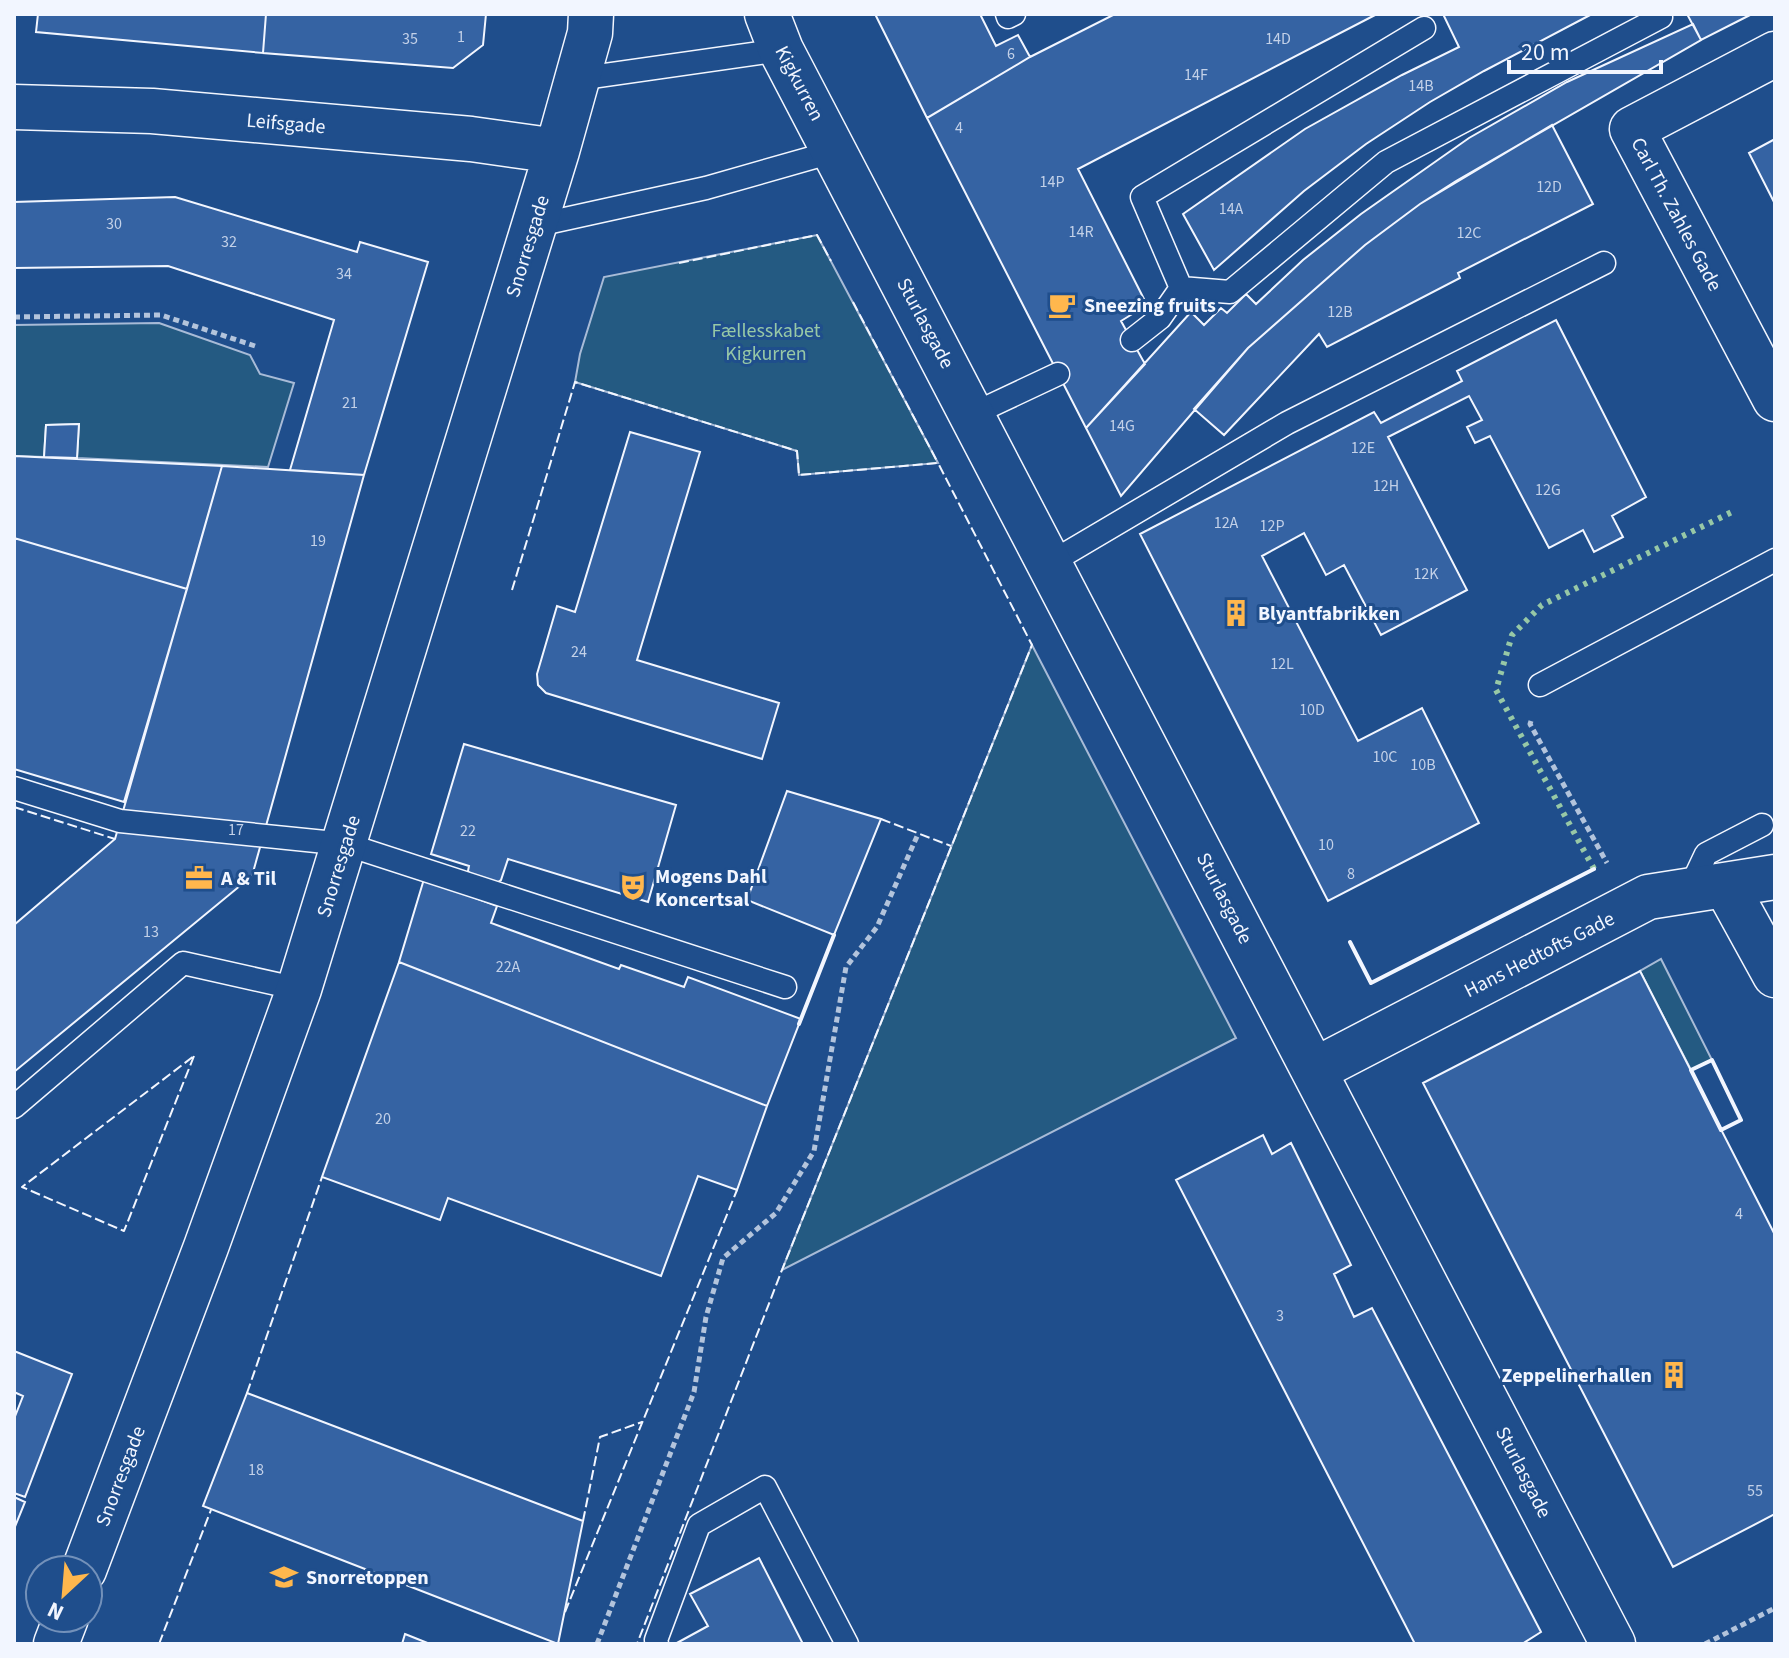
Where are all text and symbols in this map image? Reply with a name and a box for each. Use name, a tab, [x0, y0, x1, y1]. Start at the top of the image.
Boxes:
scale bar	[1509, 24, 1661, 74]
house number: 1	[457, 26, 465, 48]
house number: 35	[402, 28, 418, 50]
house number: 14D	[1265, 28, 1291, 50]
text: 20 m	[1521, 35, 1570, 70]
street label: Kigkurren	[768, 41, 831, 126]
house number: 6	[1007, 43, 1015, 65]
house number: 14F	[1184, 64, 1208, 86]
house number: 14B	[1408, 75, 1434, 97]
street label: Leifsgade	[245, 107, 327, 141]
house number: 4	[955, 117, 963, 139]
street label: Carl Th. Zahles Gade	[1624, 133, 1729, 296]
house number: 14P	[1040, 171, 1064, 193]
house number: 12D	[1536, 176, 1562, 198]
street label: Snorresgade	[499, 192, 557, 301]
house number: 14A	[1219, 198, 1244, 220]
house number: 30	[106, 213, 122, 235]
house number: 14R	[1068, 221, 1094, 243]
house number: 12C	[1456, 222, 1482, 244]
house number: 32	[221, 231, 237, 253]
house number: 34	[336, 263, 352, 285]
street label: Sturlasgade	[889, 273, 961, 374]
cafe icon: Sneezing fruits	[1047, 290, 1077, 320]
place label: Sneezing fruits	[1084, 292, 1216, 320]
house number: 12B	[1327, 301, 1353, 323]
park label: Fællesskabet Kigkurren	[712, 317, 821, 368]
house number: 21	[342, 392, 358, 414]
house number: 14G	[1109, 415, 1135, 437]
house number: 12E	[1351, 437, 1375, 459]
house number: 12H	[1373, 475, 1399, 497]
house number: 12G	[1535, 479, 1561, 501]
house number: 12A	[1214, 512, 1239, 534]
house number: 12P	[1260, 515, 1284, 537]
house number: 19	[310, 530, 326, 552]
house number: 12K	[1413, 563, 1439, 585]
building icon: Blyantfabrikken	[1221, 598, 1251, 628]
place label: Blyantfabrikken	[1258, 600, 1400, 628]
house number: 24	[571, 641, 587, 663]
house number: 12L	[1270, 653, 1294, 675]
house number: 10D	[1299, 699, 1325, 721]
house number: 10C	[1372, 746, 1398, 768]
house number: 10B	[1410, 754, 1436, 776]
street label: Snorresgade	[310, 812, 368, 921]
house number: 17	[228, 819, 244, 841]
house number: 22	[460, 820, 476, 842]
house number: 10	[1318, 834, 1334, 856]
street label: Sturlasgade	[1189, 848, 1259, 949]
office icon: A & Til	[184, 863, 214, 893]
place label: Mogens Dahl Koncertsal	[655, 863, 767, 914]
house number: 8	[1347, 863, 1355, 885]
place label: A & Til	[220, 865, 276, 893]
theatre icon: Mogens Dahl Koncertsal	[618, 872, 648, 902]
street label: Hans Hedtofts Gade	[1459, 905, 1620, 1005]
house number: 13	[143, 921, 159, 943]
house number: 22A	[496, 956, 521, 978]
house number: 20	[375, 1108, 391, 1130]
house number: 4	[1735, 1203, 1743, 1225]
house number: 3	[1276, 1305, 1284, 1327]
building icon: Zeppelinerhallen	[1659, 1360, 1689, 1390]
place label: Zeppelinerhallen	[1502, 1362, 1652, 1390]
street label: Snorresgade	[89, 1422, 153, 1531]
street label: Sturlasgade	[1488, 1422, 1558, 1523]
house number: 18	[248, 1459, 264, 1481]
house number: 55	[1747, 1480, 1763, 1502]
north arrow	[24, 1554, 104, 1634]
school or university icon: Snorretoppen	[269, 1562, 299, 1592]
place label: Snorretoppen	[306, 1564, 429, 1592]
text: N	[42, 1593, 69, 1629]

